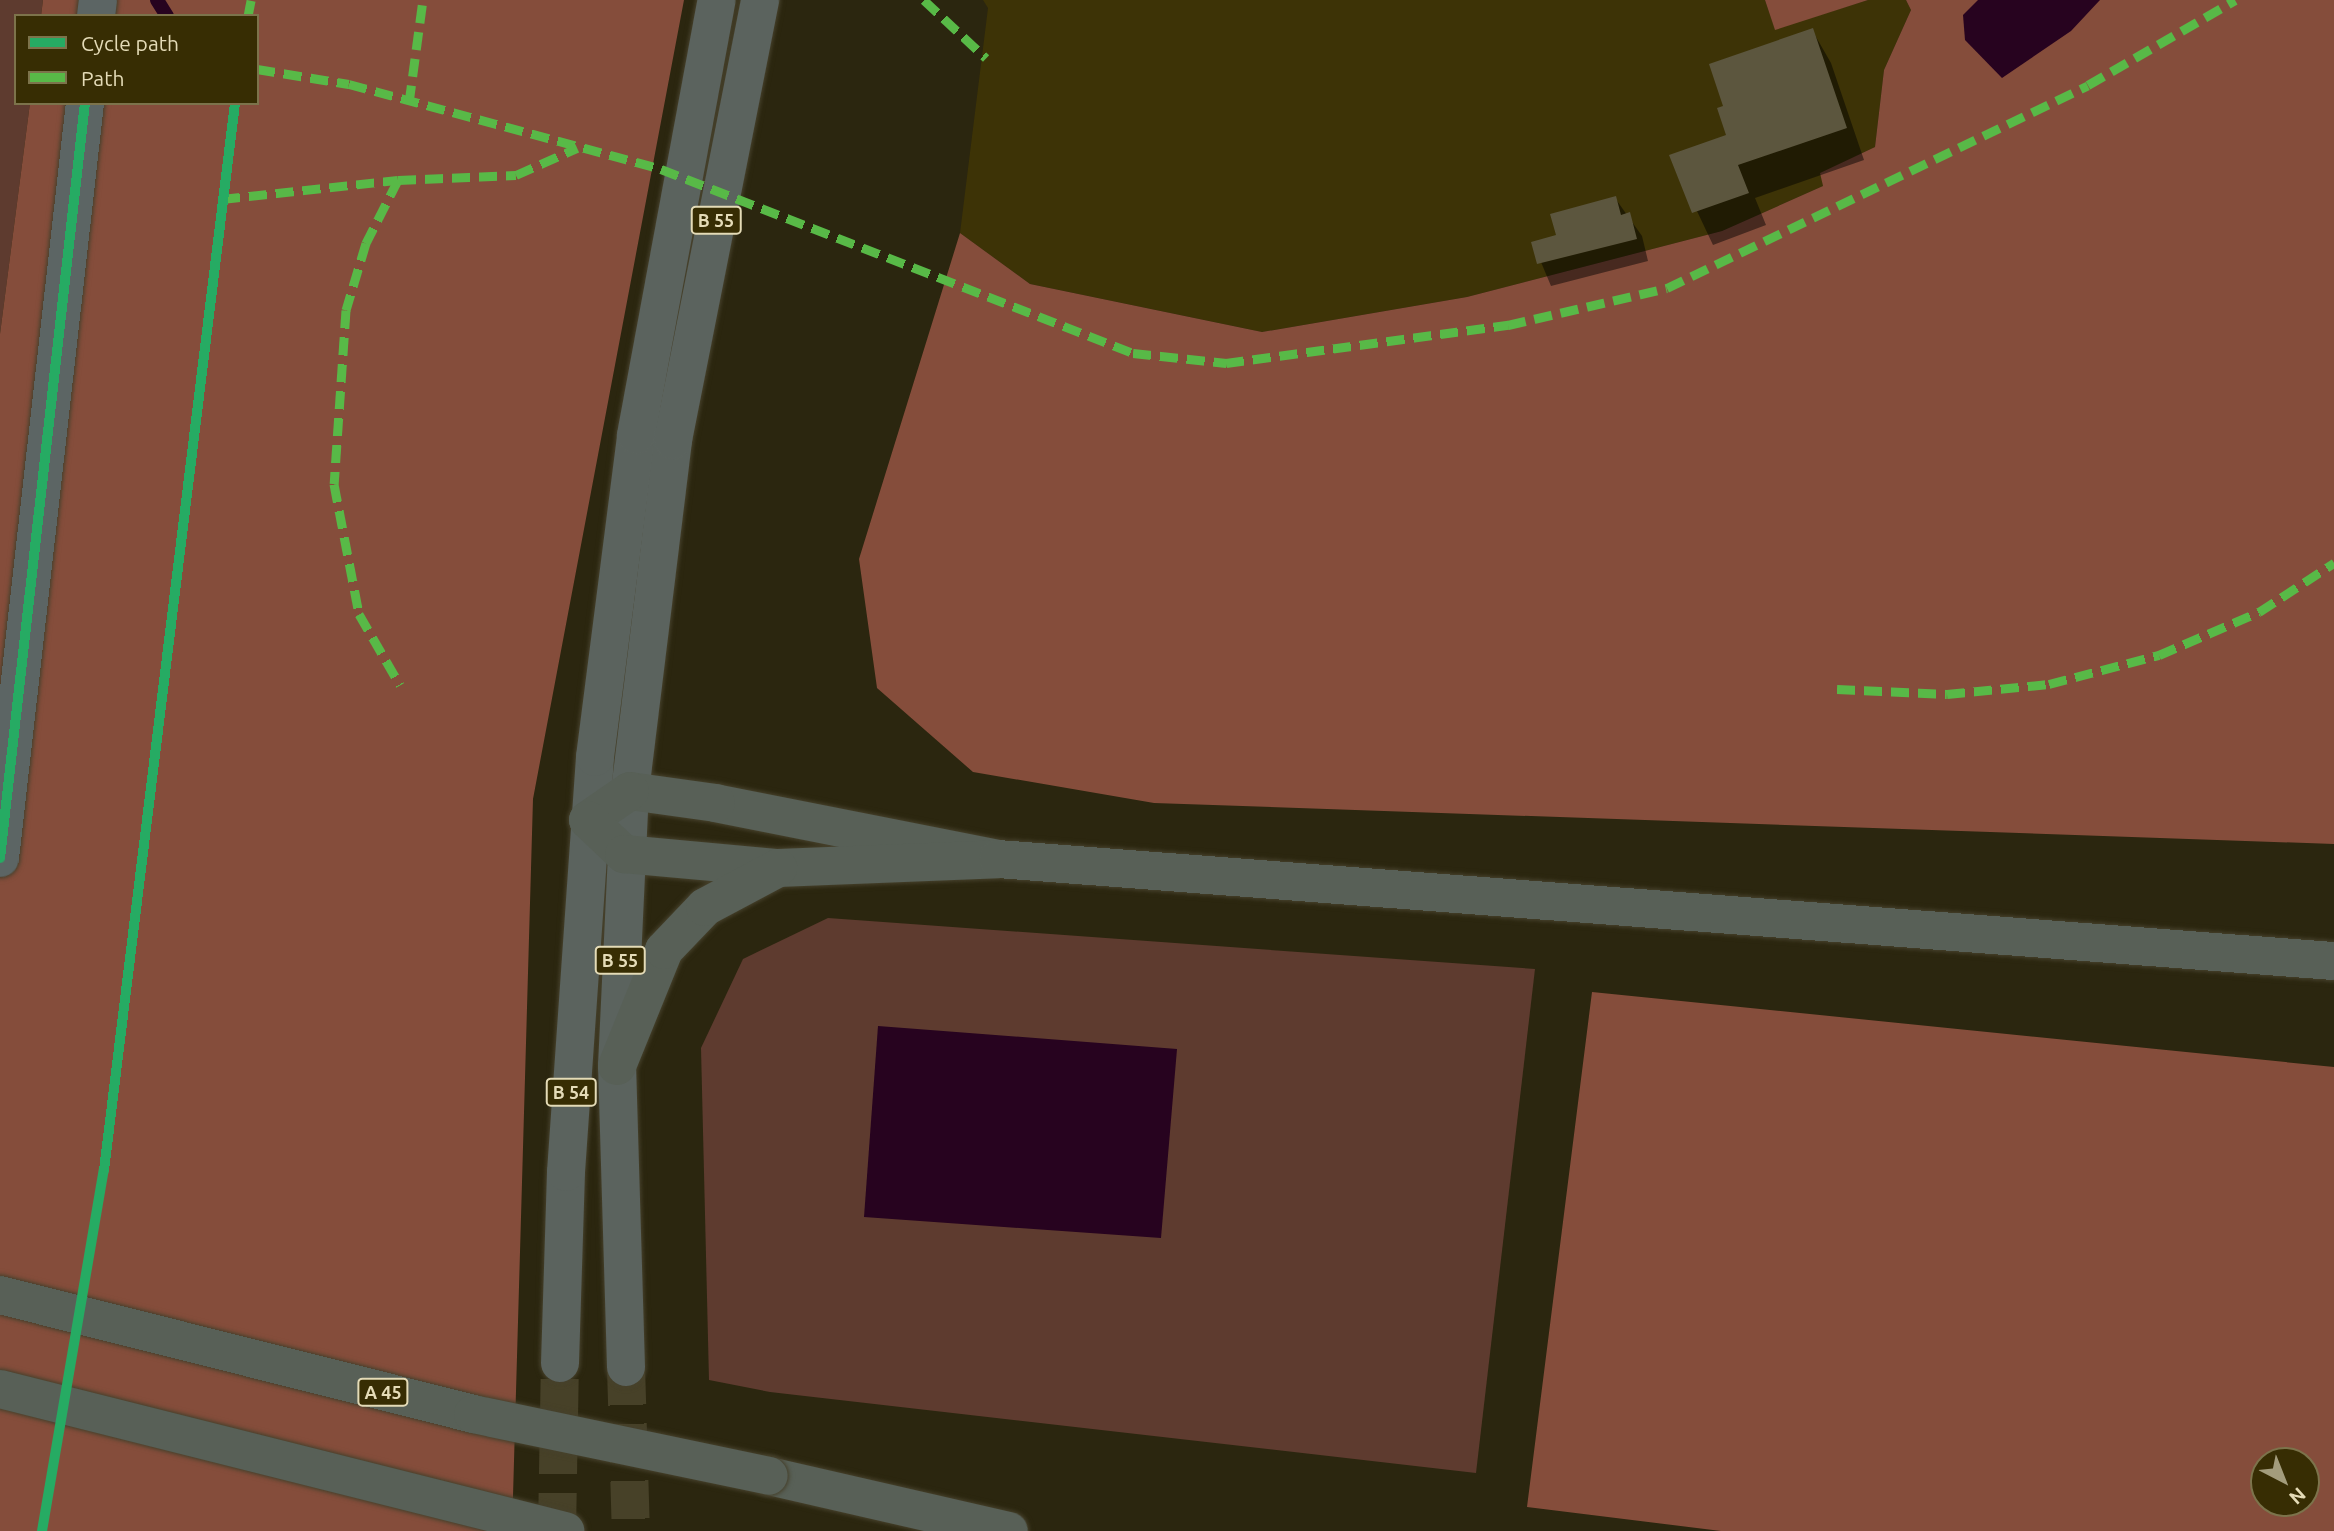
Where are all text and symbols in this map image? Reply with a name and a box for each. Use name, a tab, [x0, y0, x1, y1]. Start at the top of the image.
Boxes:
legend	[14, 14, 259, 105]
text: Cycle path	[81, 31, 179, 55]
text: Path	[81, 66, 124, 90]
road number: B 55	[690, 205, 742, 234]
road number: B 55	[594, 945, 646, 974]
road number: B 54	[545, 1078, 597, 1106]
road number: A 45	[357, 1378, 409, 1406]
north arrow	[2250, 1447, 2320, 1517]
text: N	[2285, 1483, 2310, 1509]

